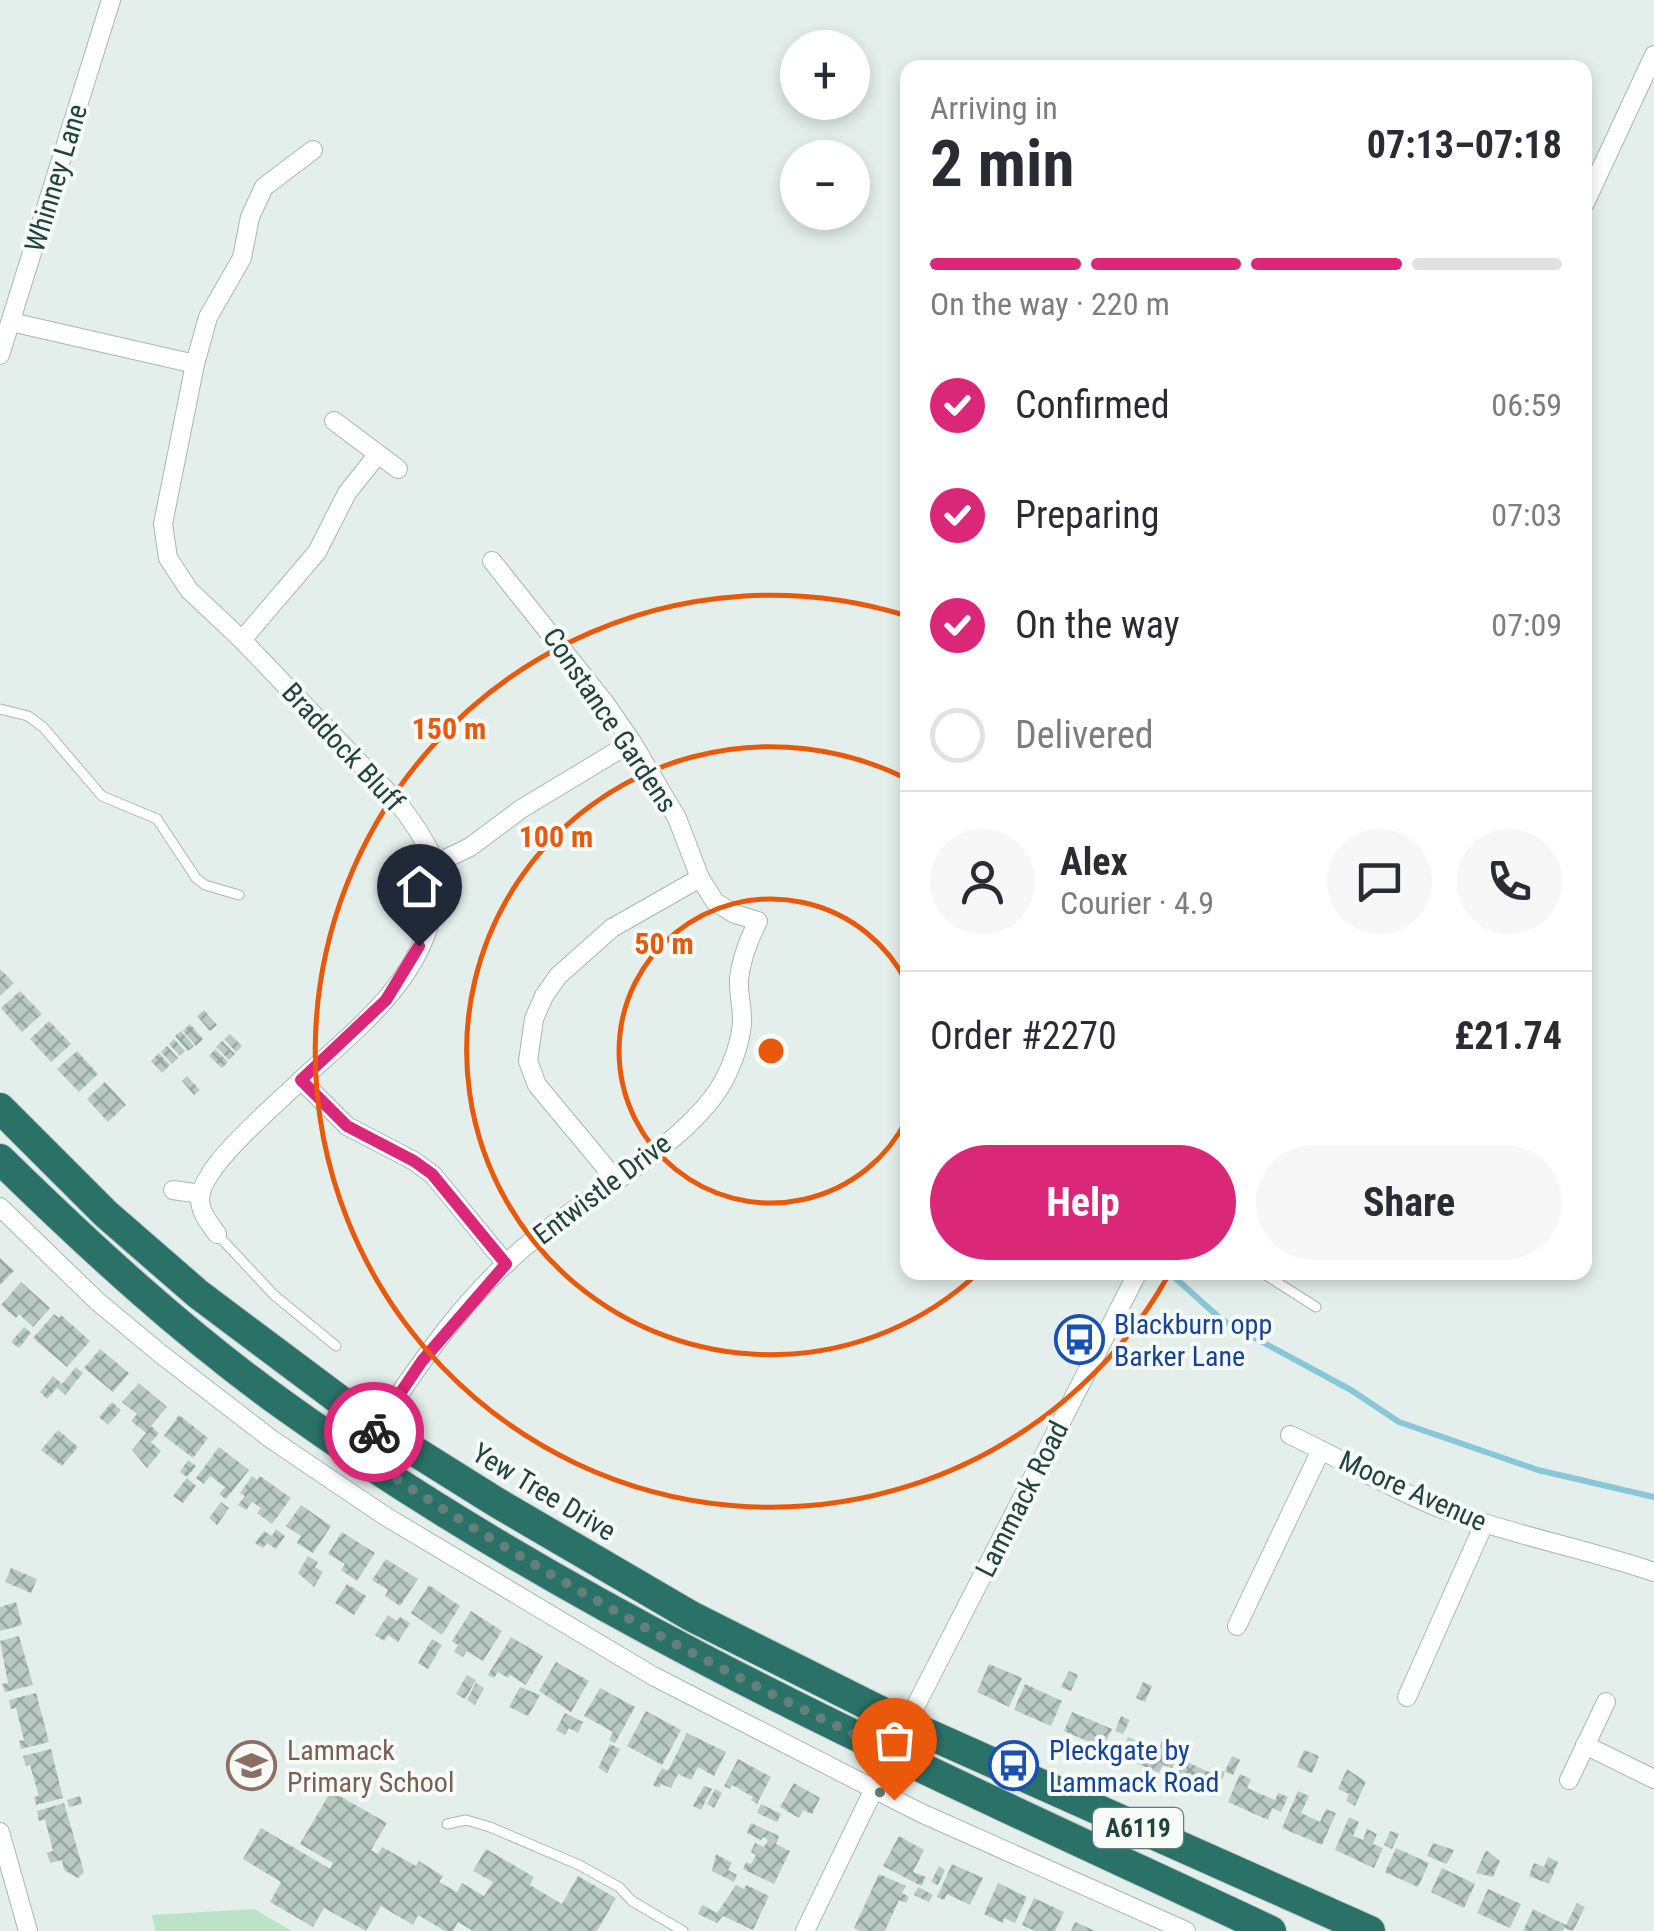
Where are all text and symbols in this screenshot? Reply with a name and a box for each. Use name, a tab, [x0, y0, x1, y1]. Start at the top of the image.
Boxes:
map controls	[780, 30, 870, 230]
button: +	[780, 30, 870, 120]
text: Arriving in	[930, 89, 1058, 127]
street label: Whinney Lane	[18, 100, 94, 256]
text: 07:13–07:18	[1367, 123, 1562, 167]
text: 2 min	[930, 126, 1074, 202]
button: −	[780, 140, 870, 230]
text: On the way · 220 m	[930, 285, 1170, 323]
icon: check	[930, 378, 985, 433]
text: Confirmed	[1015, 383, 1170, 427]
text: 06:59	[1491, 386, 1562, 424]
icon: check	[930, 488, 985, 543]
text: Preparing	[1015, 493, 1160, 537]
text: 07:03	[1491, 496, 1562, 534]
icon: check	[930, 598, 985, 653]
text: On the way	[1015, 603, 1180, 647]
text: 07:09	[1491, 606, 1562, 644]
street label: Constance Gardens	[536, 621, 684, 819]
street label: Braddock Bluff	[275, 676, 411, 818]
text: 150 m	[412, 711, 486, 746]
text: Delivered	[1015, 713, 1154, 757]
text: 100 m	[519, 819, 593, 854]
button: person	[930, 829, 1035, 934]
button: chat	[1327, 829, 1432, 934]
button: phone	[1457, 829, 1562, 934]
text: Alex	[1060, 840, 1128, 884]
pin	[377, 844, 462, 947]
icon: home	[392, 859, 447, 914]
text: Courier · 4.9	[1060, 884, 1214, 922]
text: 50 m	[634, 926, 694, 961]
text: Order #2270	[930, 1014, 1117, 1058]
text: £21.74	[1454, 1014, 1562, 1058]
centre of rings	[753, 1033, 789, 1069]
street label: Entwistle Drive	[527, 1127, 677, 1251]
button: Help	[930, 1145, 1236, 1260]
button: Share	[1256, 1145, 1562, 1260]
place label: Blackburn opp Barker Lane	[1114, 1308, 1272, 1373]
bus stop icon: Blackburn opp Barker Lane	[1053, 1314, 1105, 1366]
courier	[324, 1382, 424, 1482]
icon: bike	[347, 1405, 402, 1460]
street label: Lammack Road	[969, 1416, 1075, 1582]
street label: Yew Tree Drive	[466, 1436, 622, 1548]
street label: Moore Avenue	[1334, 1444, 1492, 1538]
pin	[852, 1698, 937, 1801]
icon: bag	[867, 1713, 922, 1768]
place label: Lammack Primary School	[287, 1734, 454, 1799]
place label: Pleckgate by Lammack Road	[1049, 1734, 1220, 1799]
school or university icon: Lammack Primary School	[226, 1740, 278, 1792]
bus stop icon: Pleckgate by Lammack Road	[988, 1740, 1040, 1792]
road number: A6119	[1093, 1808, 1183, 1848]

